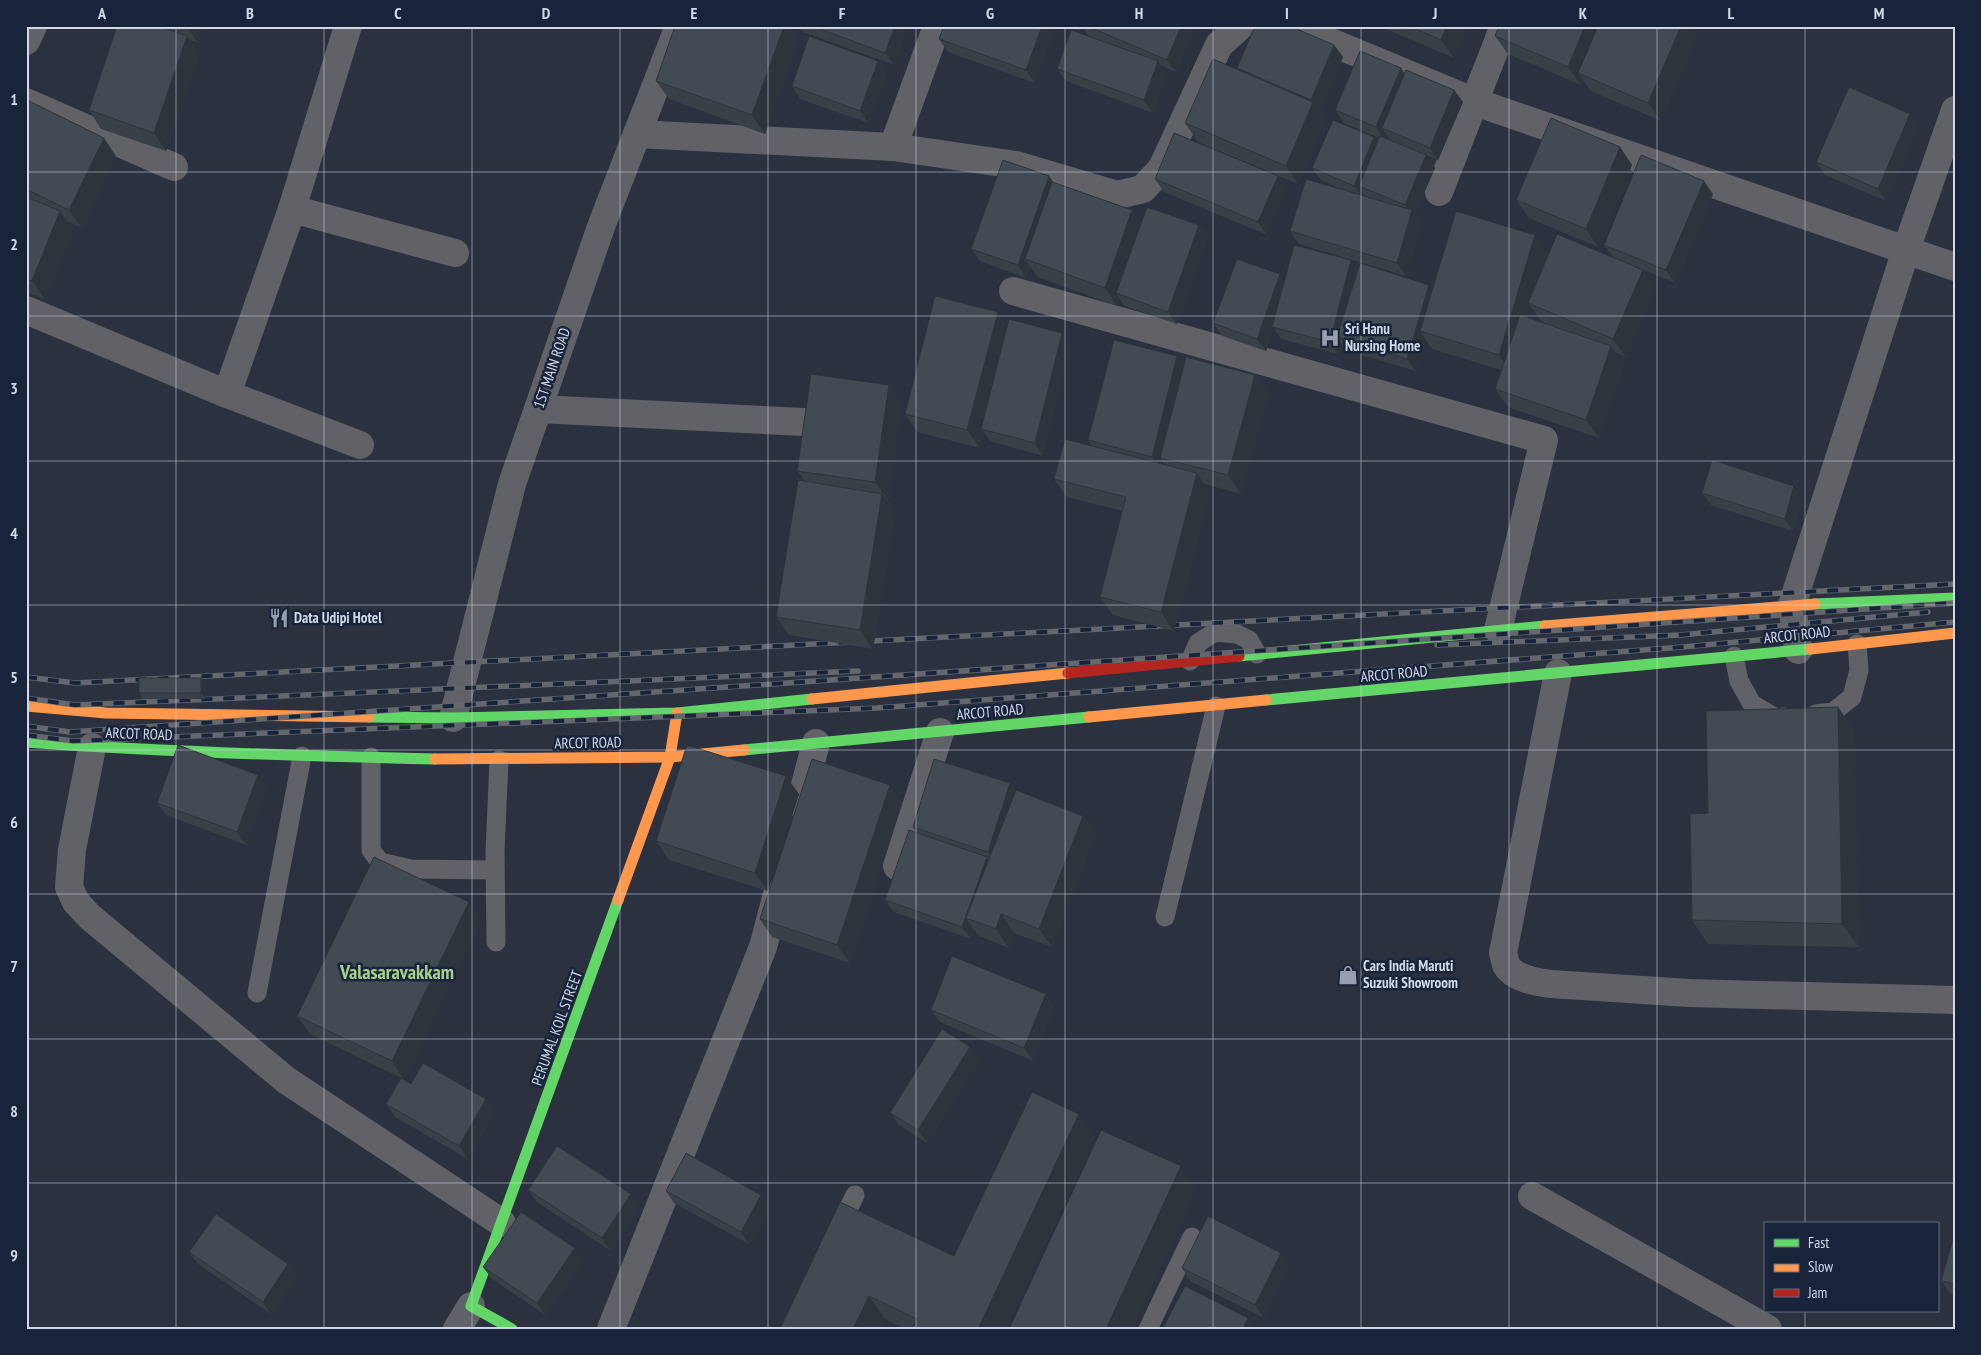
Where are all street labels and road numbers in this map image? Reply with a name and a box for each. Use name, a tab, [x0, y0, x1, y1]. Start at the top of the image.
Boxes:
street label: 1ST MAIN ROAD	[529, 325, 574, 410]
street label: ARCOT ROAD	[1763, 622, 1831, 647]
street label: ARCOT ROAD	[1360, 661, 1428, 686]
street label: ARCOT ROAD	[956, 699, 1024, 724]
street label: ARCOT ROAD	[105, 723, 173, 744]
street label: ARCOT ROAD	[554, 732, 622, 753]
street label: PERUMAL KOIL STREET	[527, 967, 586, 1088]

